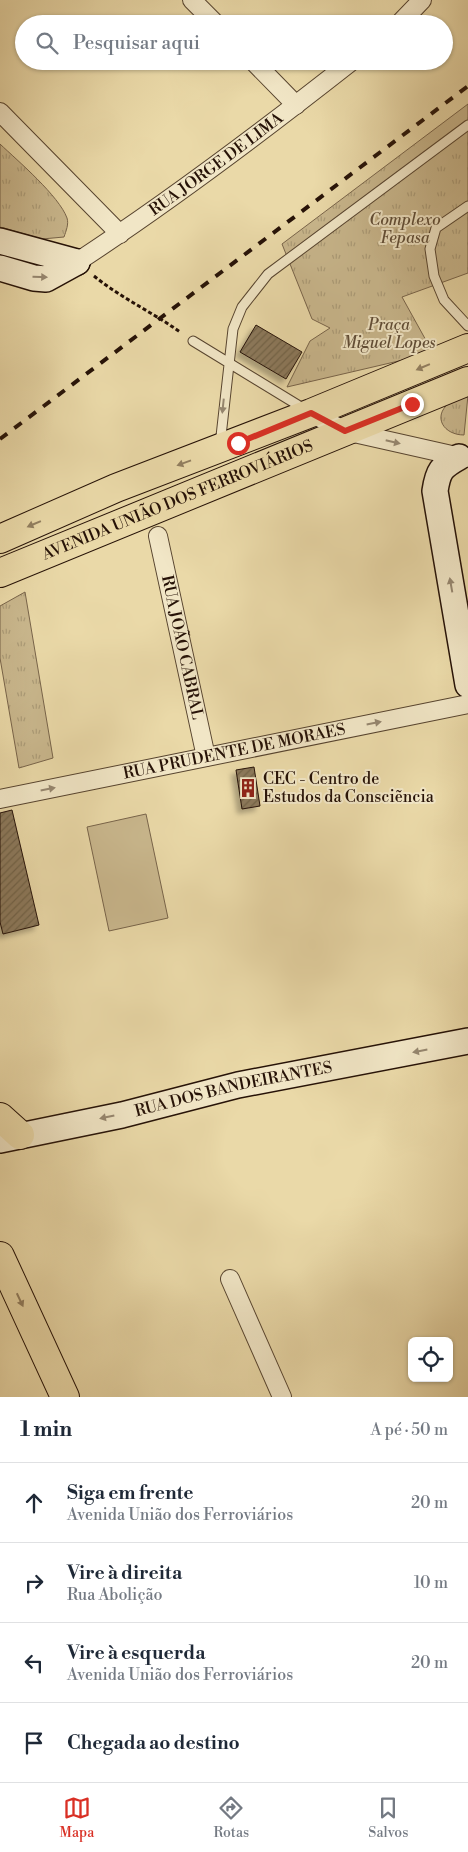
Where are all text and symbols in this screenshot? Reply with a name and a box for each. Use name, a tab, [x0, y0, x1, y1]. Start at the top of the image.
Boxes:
search box	[15, 15, 453, 70]
icon: search	[33, 29, 61, 57]
text: Pesquisar aqui	[73, 31, 200, 55]
street label: RUA JORGE DE LIMA	[145, 108, 288, 220]
park label: Complexo Fepasa	[369, 210, 441, 248]
one-way arrow	[32, 273, 48, 281]
park label: Praça Miguel Lopes	[342, 315, 436, 353]
one-way arrow	[416, 363, 430, 371]
route end	[401, 393, 424, 416]
one-way arrow	[219, 398, 227, 414]
route start	[227, 432, 250, 455]
street label: AVENIDA UNIÃO DOS FERROVIÁRIOS	[38, 436, 316, 565]
one-way arrow	[385, 438, 400, 446]
one-way arrow	[177, 460, 192, 467]
one-way arrow	[27, 520, 41, 528]
street label: RUA JOÃO CABRAL	[157, 573, 208, 722]
one-way arrow	[447, 577, 455, 593]
street label: RUA PRUDENTE DE MORAES	[121, 719, 347, 784]
one-way arrow	[366, 719, 381, 727]
place label: CEC - Centro de Estudos da Consciẽncia	[263, 769, 435, 807]
building icon: CEC - Centro de Estudos da Consciẽncia	[237, 777, 259, 799]
one-way arrow	[40, 785, 55, 793]
one-way arrow	[412, 1047, 428, 1055]
street label: RUA DOS BANDEIRANTES	[132, 1057, 334, 1121]
one-way arrow	[99, 1114, 115, 1122]
one-way arrow	[17, 1293, 25, 1307]
map controls	[408, 1337, 453, 1382]
button: locate	[408, 1337, 453, 1382]
text: 1 min	[20, 1417, 72, 1443]
text: A pé · 50 m	[370, 1420, 448, 1440]
text: Siga em frente	[67, 1481, 194, 1505]
icon: ahead	[20, 1489, 48, 1517]
text: 20 m	[411, 1493, 448, 1513]
text: Avenida União dos Ferroviários	[67, 1505, 293, 1525]
text: Vire à direita	[67, 1561, 182, 1585]
icon: right	[20, 1569, 48, 1597]
text: 10 m	[414, 1573, 448, 1593]
text: Rua Abolição	[67, 1585, 163, 1605]
text: Vire à esquerda	[67, 1641, 206, 1665]
icon: left	[20, 1649, 48, 1677]
text: 20 m	[411, 1653, 448, 1673]
text: Avenida União dos Ferroviários	[67, 1665, 293, 1685]
icon: arrive	[20, 1729, 48, 1757]
text: Chegada ao destino	[67, 1731, 240, 1755]
tab: Mapa	[60, 1794, 94, 1842]
tab: Rotas	[213, 1794, 249, 1842]
tab: Salvos	[368, 1794, 408, 1842]

